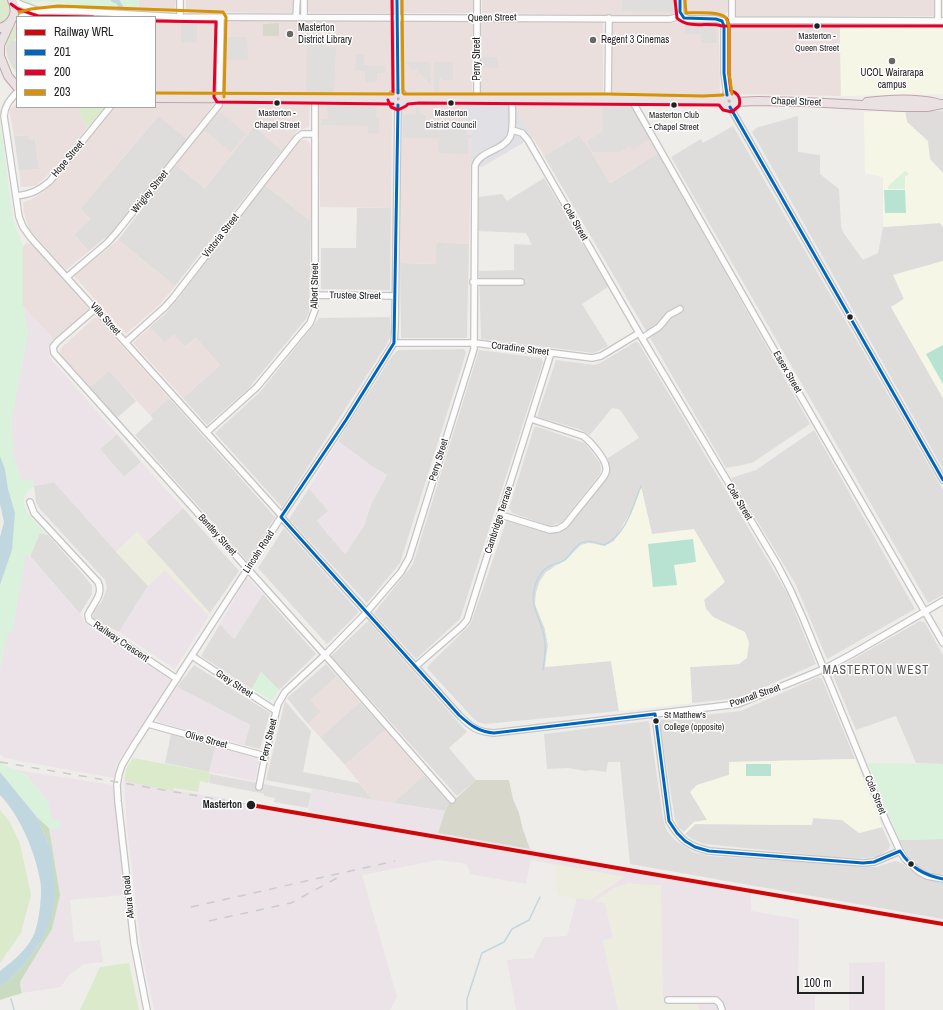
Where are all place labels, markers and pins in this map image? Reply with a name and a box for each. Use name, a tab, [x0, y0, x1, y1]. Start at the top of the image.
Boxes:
marker: Masterton - Queen Street	[812, 21, 822, 31]
place label: Masterton District Library	[298, 22, 352, 46]
marker: Masterton District Library	[285, 29, 295, 39]
place label: Masterton - Queen Street	[795, 32, 839, 53]
place label: Regent 3 Cinemas	[601, 34, 669, 46]
marker: Regent 3 Cinemas	[588, 35, 598, 45]
marker: UCOL Wairarapa campus	[887, 56, 897, 66]
place label: UCOL Wairarapa campus	[860, 67, 924, 90]
marker: Masterton - Chapel Street	[272, 98, 282, 108]
marker: Masterton District Council	[446, 98, 456, 108]
marker: Masterton Club - Chapel Street	[669, 100, 679, 110]
place label: Masterton - Chapel Street	[254, 109, 300, 130]
place label: Masterton District Council	[426, 109, 476, 130]
place label: Masterton Club - Chapel Street	[649, 111, 699, 132]
unlabelled marker	[845, 312, 855, 322]
place label: St Matthew's College (opposite)	[664, 711, 724, 732]
marker: St Matthew's College (opposite)	[651, 716, 661, 726]
place label: Masterton	[203, 799, 242, 811]
marker: Masterton	[245, 799, 257, 811]
unlabelled marker	[906, 859, 916, 869]

